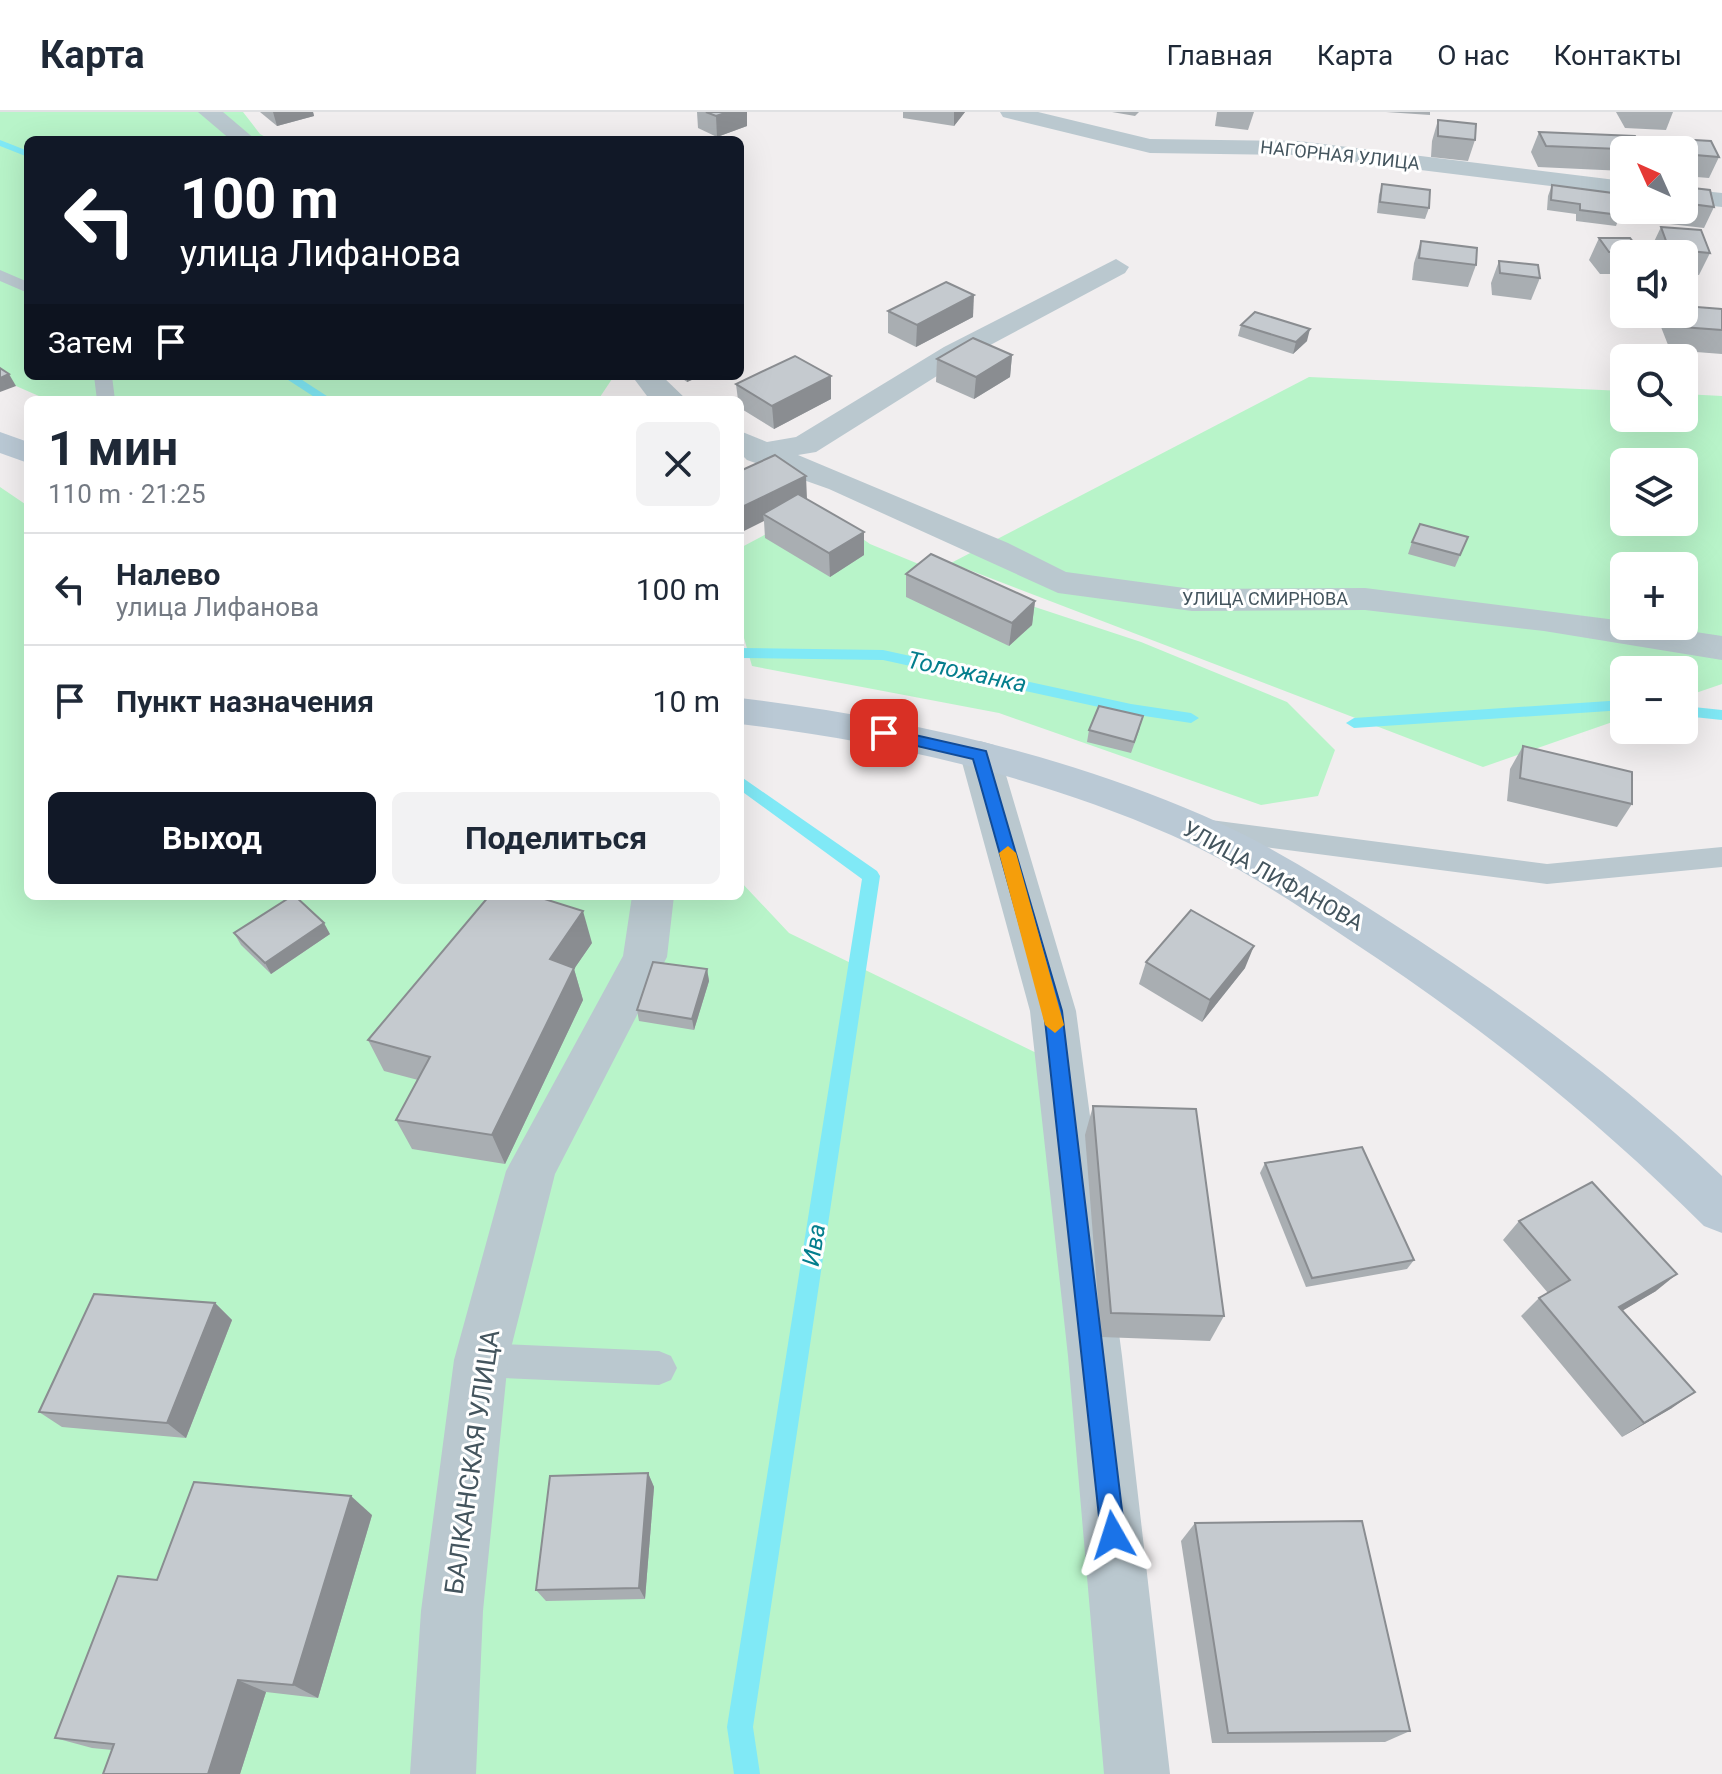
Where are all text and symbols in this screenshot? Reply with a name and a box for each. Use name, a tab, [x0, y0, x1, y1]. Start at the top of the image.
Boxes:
text: Карта	[40, 33, 145, 77]
text: Главная	[1166, 39, 1273, 72]
text: Карта	[1317, 39, 1393, 72]
text: О нас	[1437, 39, 1509, 72]
text: Контакты	[1553, 39, 1682, 72]
street label: НАГОРНАЯ УЛИЦА	[1259, 136, 1421, 174]
north arrow	[1610, 136, 1698, 224]
map controls	[1610, 136, 1698, 744]
text: 100 m	[180, 166, 339, 232]
icon: left	[48, 168, 152, 272]
text: улица Лифанова	[180, 233, 461, 275]
button: sound	[1610, 240, 1698, 328]
icon: arrive	[149, 320, 193, 364]
text: Затем	[48, 325, 133, 360]
button: search	[1610, 344, 1698, 432]
text: 1 мин	[48, 420, 178, 477]
button: close	[636, 422, 720, 506]
button: layers	[1610, 448, 1698, 536]
text: 110 m · 21:25	[48, 479, 206, 509]
button: +	[1610, 552, 1698, 640]
text: Налево	[116, 557, 220, 592]
icon: left	[48, 567, 92, 611]
text: 100 m	[636, 572, 720, 607]
street label: УЛИЦА СМИРНОВА	[1182, 588, 1348, 609]
text: улица Лифанова	[116, 592, 319, 622]
water label: Толожанка	[905, 646, 1029, 698]
button: −	[1610, 656, 1698, 744]
icon: arrive	[48, 679, 92, 723]
text: Пункт назначения	[116, 684, 374, 719]
text: 10 m	[653, 684, 720, 719]
pin	[850, 699, 918, 767]
icon: arrive	[862, 711, 906, 755]
button: Выход	[48, 792, 376, 884]
button: Поделиться	[392, 792, 720, 884]
street label: УЛИЦА ЛИФАНОВА	[1179, 816, 1368, 936]
water label: Ива	[797, 1222, 831, 1268]
street label: БАЛКАНСКАЯ УЛИЦА	[439, 1328, 505, 1596]
position arrow	[1071, 1493, 1155, 1577]

